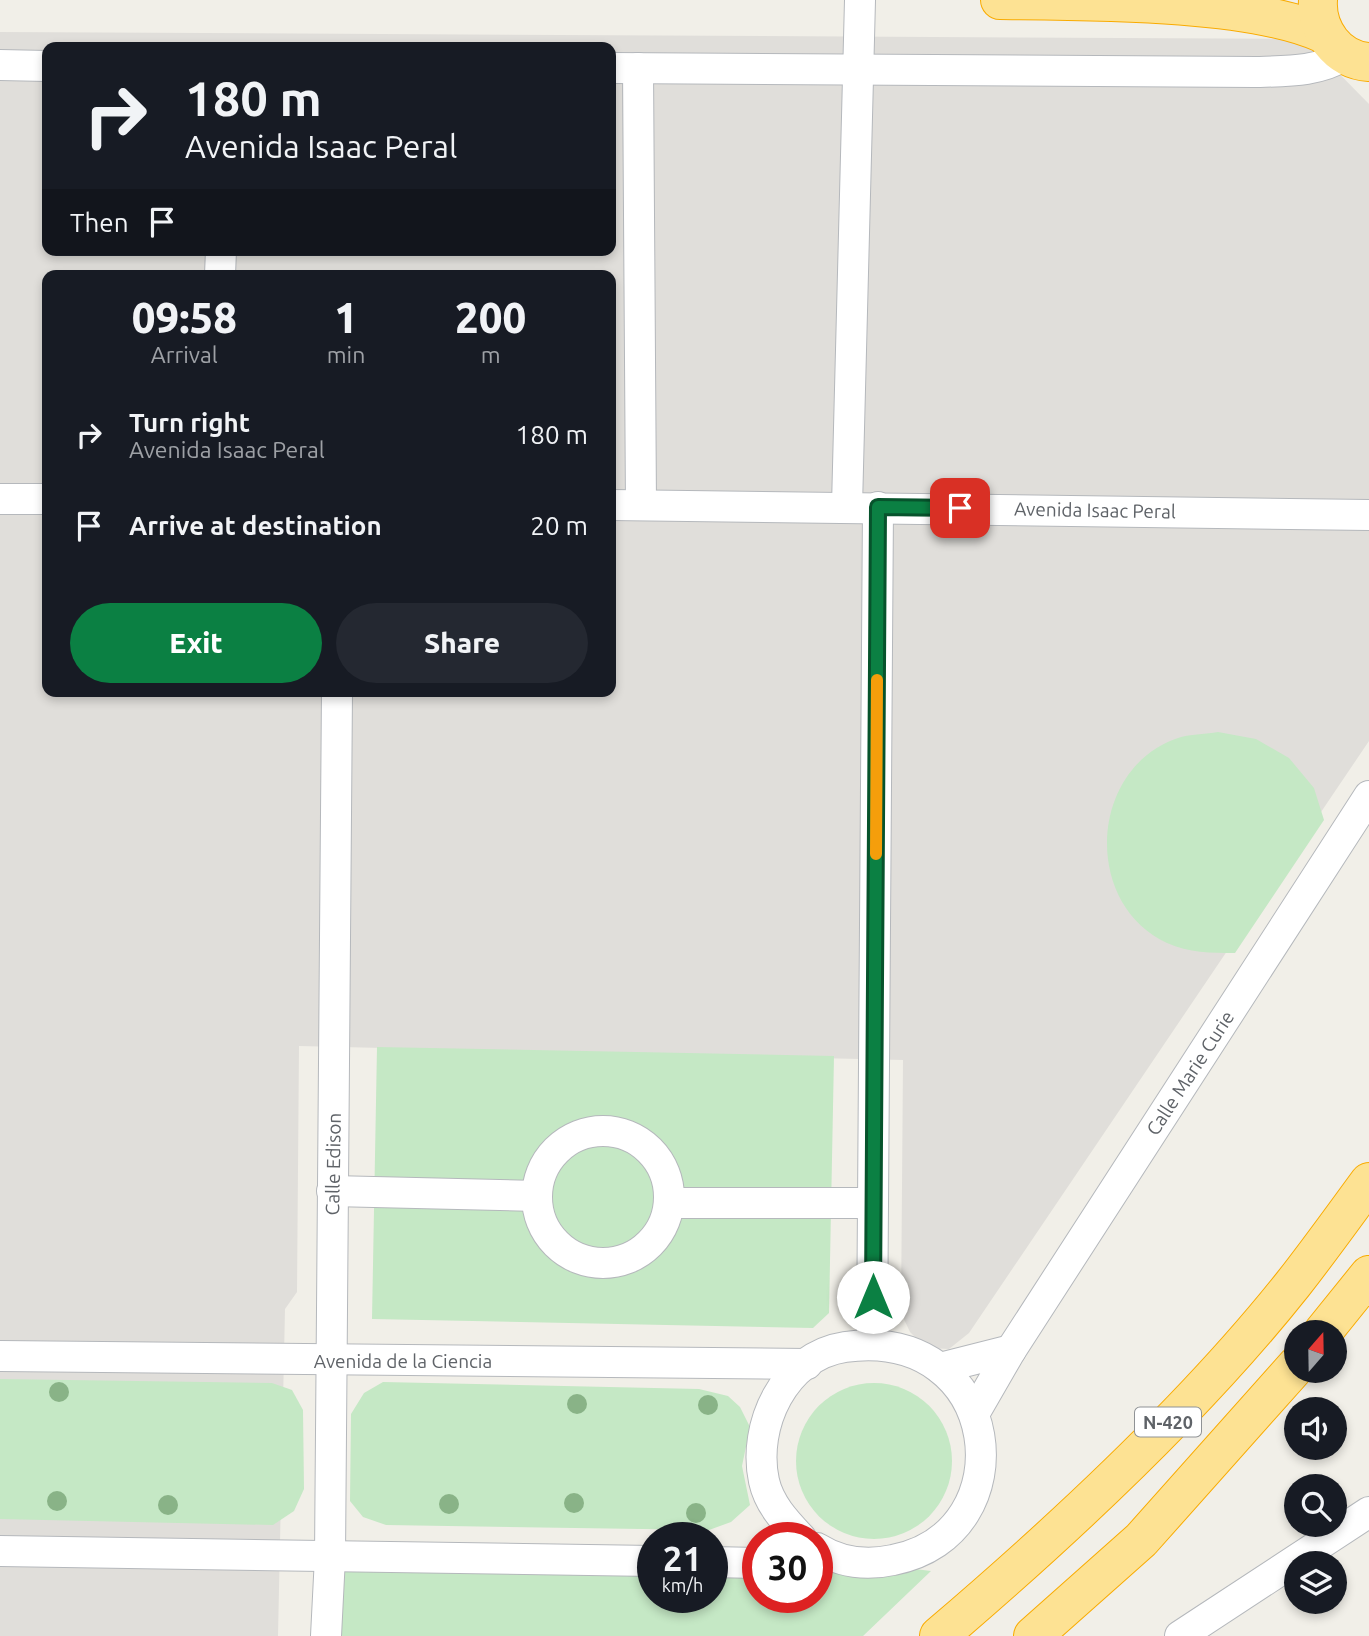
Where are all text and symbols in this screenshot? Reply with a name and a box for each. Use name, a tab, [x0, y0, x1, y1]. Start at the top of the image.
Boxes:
icon: right	[70, 70, 161, 161]
text: 180 m	[185, 70, 322, 125]
text: Avenida Isaac Peral	[185, 128, 457, 164]
icon: arrive	[143, 203, 181, 241]
text: Then	[70, 208, 129, 237]
text: 09:58	[132, 294, 237, 341]
text: 1	[334, 294, 358, 341]
text: 200	[455, 294, 526, 341]
text: Arrival	[151, 342, 218, 367]
text: min	[327, 342, 365, 367]
text: m	[481, 342, 501, 367]
text: Turn right	[129, 408, 250, 437]
icon: right	[70, 416, 108, 454]
text: 180 m	[516, 420, 588, 449]
text: Avenida Isaac Peral	[129, 437, 325, 462]
pin	[930, 478, 990, 538]
icon: arrive	[941, 489, 979, 527]
street label: Avenida Isaac Peral	[1014, 498, 1176, 522]
icon: arrive	[70, 507, 108, 545]
text: Arrive at destination	[129, 511, 382, 540]
text: 20 m	[530, 511, 588, 540]
button: Exit	[70, 603, 322, 683]
button: Share	[336, 603, 588, 683]
street label: Calle Marie Curie	[1142, 1007, 1238, 1139]
street label: Calle Edison	[321, 1112, 345, 1216]
position arrow	[836, 1260, 910, 1334]
north arrow	[1284, 1320, 1348, 1382]
map controls	[1284, 1320, 1347, 1614]
street label: Avenida de la Ciencia	[314, 1350, 492, 1372]
button: sound	[1284, 1397, 1347, 1460]
road number: N-420	[1135, 1408, 1201, 1436]
button: search	[1284, 1474, 1347, 1537]
speed limit sign: 30	[742, 1522, 833, 1613]
text: 21	[663, 1538, 702, 1578]
button: layers	[1284, 1551, 1347, 1614]
text: km/h	[662, 1575, 703, 1595]

